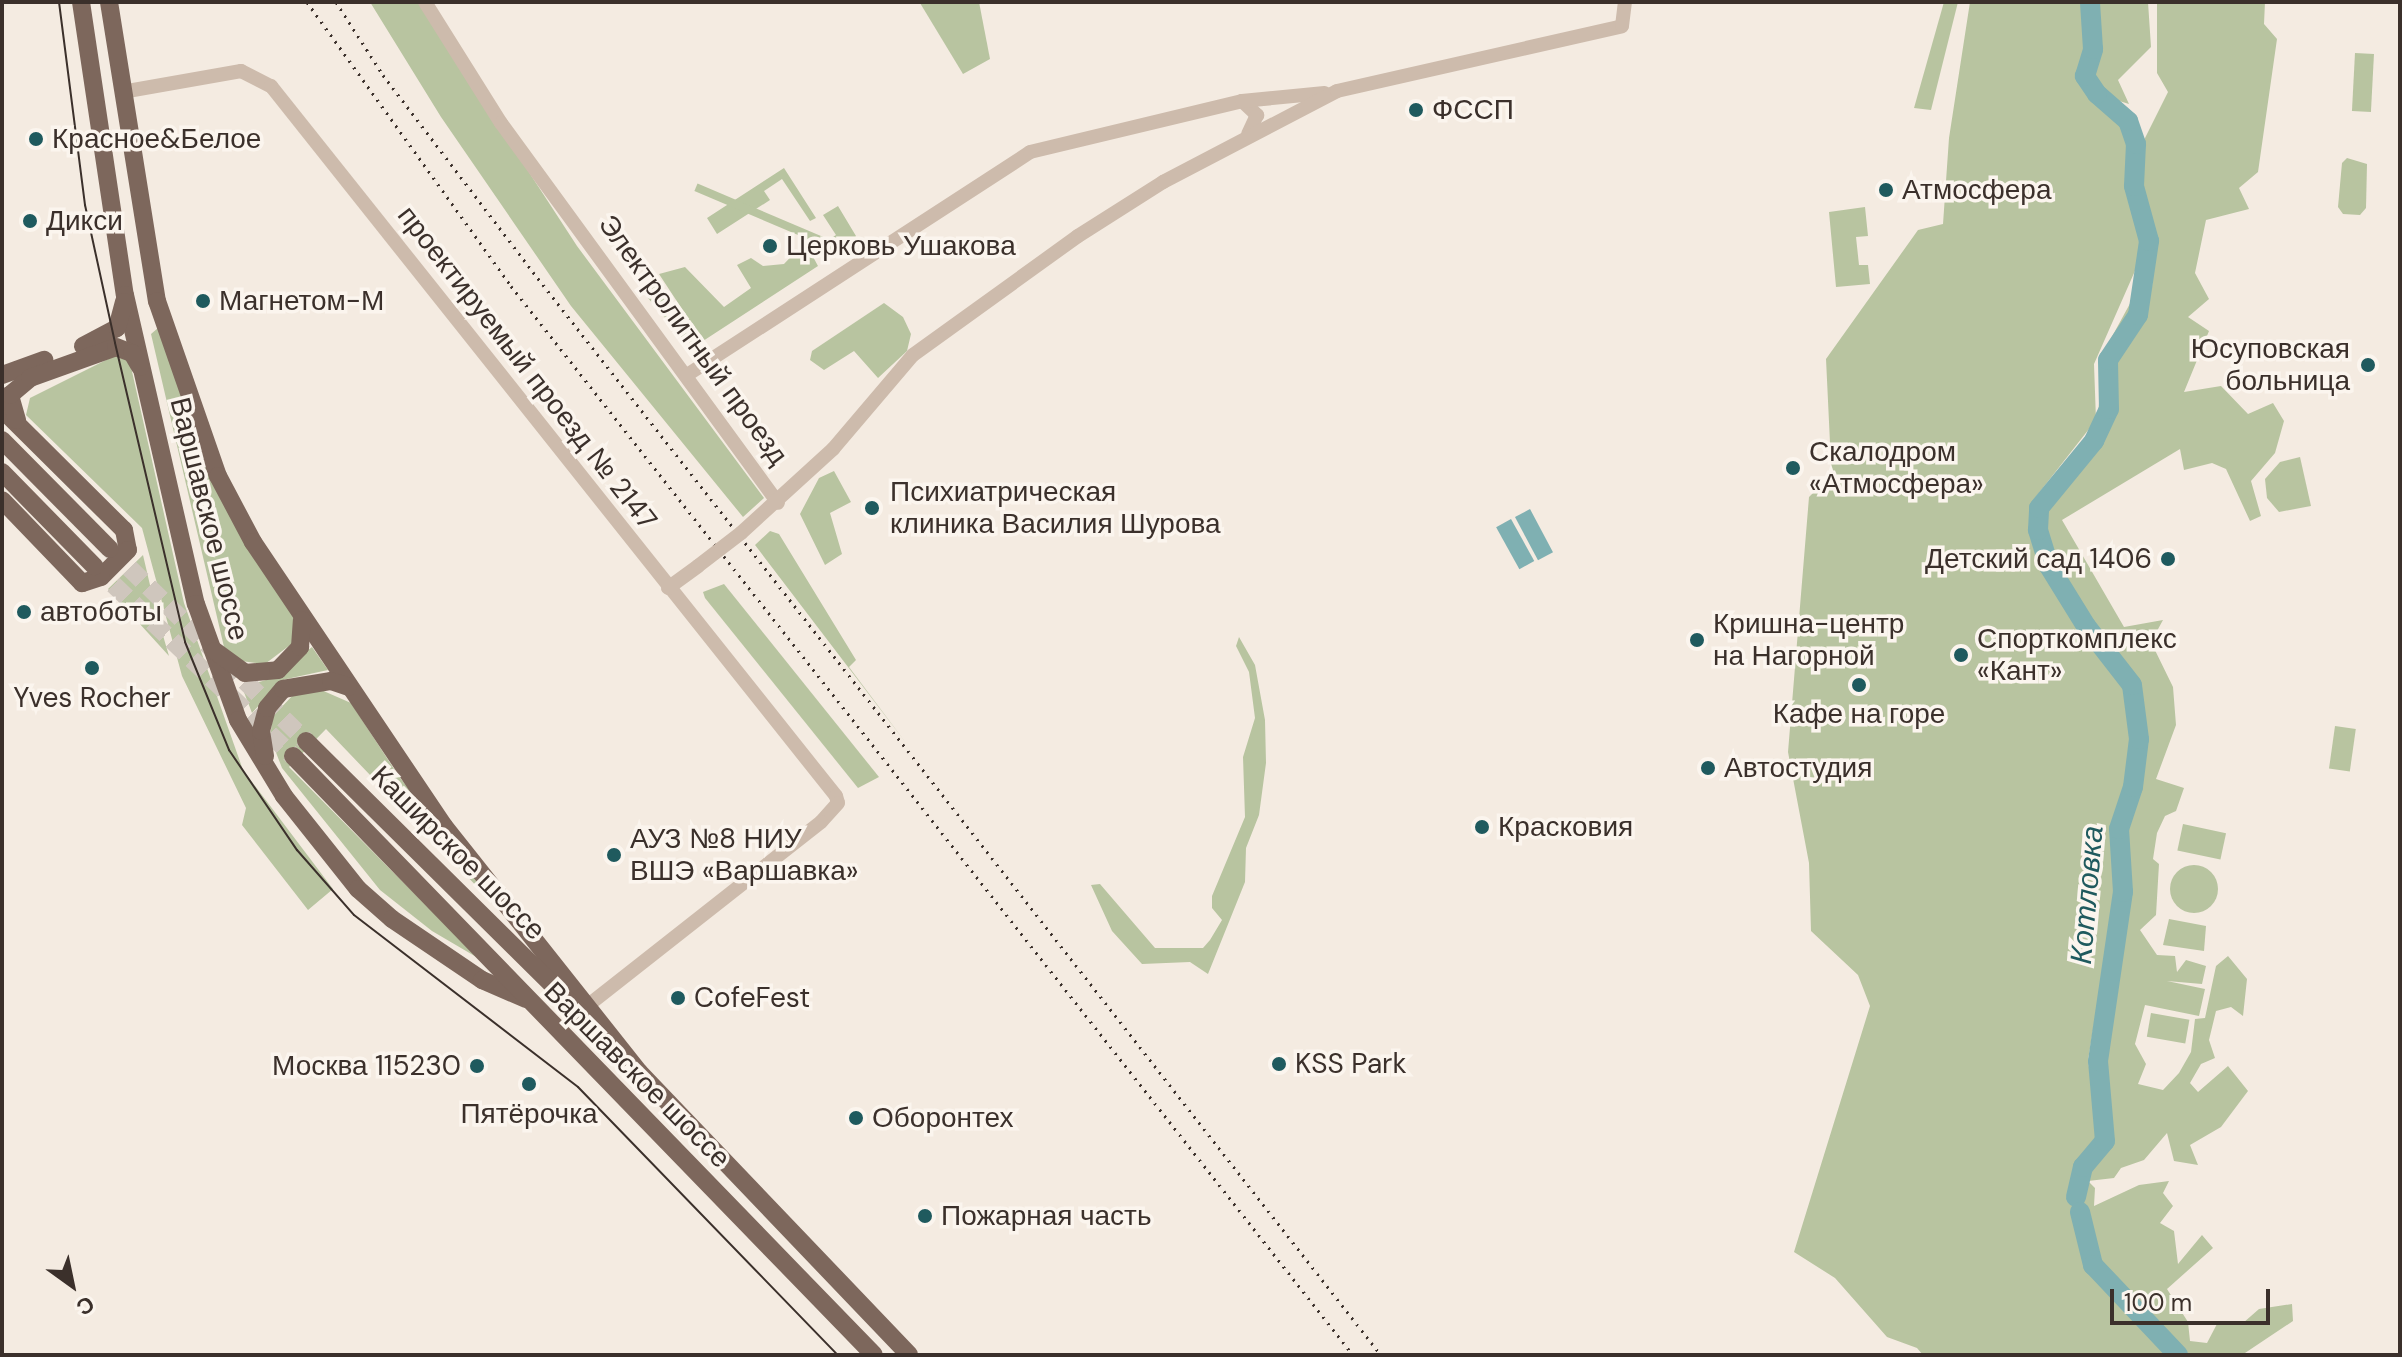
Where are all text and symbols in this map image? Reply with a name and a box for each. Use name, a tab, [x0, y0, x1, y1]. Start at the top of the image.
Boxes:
place label: ФССП	[1432, 93, 1514, 127]
marker: ФССП	[1407, 101, 1425, 119]
place label: Красное&Белое	[52, 122, 261, 156]
marker: Красное&Белое	[27, 130, 45, 148]
place label: Атмосфера	[1902, 173, 2051, 207]
marker: Атмосфера	[1877, 181, 1895, 199]
street label: проектируемый проезд № 2147	[390, 199, 664, 537]
place label: Дикси	[46, 204, 123, 238]
street label: Электролитный проезд	[591, 209, 795, 471]
marker: Дикси	[21, 212, 39, 230]
place label: Церковь Ушакова	[786, 229, 1016, 263]
marker: Церковь Ушакова	[761, 237, 779, 255]
place label: Магнетом-М	[219, 284, 384, 318]
marker: Магнетом-М	[194, 292, 212, 310]
place label: Юсуповская больница	[2191, 332, 2350, 398]
marker: Юсуповская больница	[2357, 354, 2379, 376]
street label: Варшавское шоссе	[163, 394, 255, 644]
place label: Скалодром «Атмосфера»	[1809, 435, 1984, 501]
marker: Скалодром «Атмосфера»	[1784, 459, 1802, 477]
place label: Психиатрическая клиника Василия Шурова	[890, 475, 1221, 541]
marker: Психиатрическая клиника Василия Шурова	[861, 497, 883, 519]
place label: Детский сад 1406	[1925, 542, 2152, 576]
marker: Детский сад 1406	[2159, 550, 2177, 568]
place label: автоботы	[40, 595, 162, 629]
marker: автоботы	[15, 603, 33, 621]
place label: Кришна-центр на Нагорной	[1713, 607, 1904, 673]
place label: Спорткомплекс «Кант»	[1977, 622, 2177, 688]
marker: Кришна-центр на Нагорной	[1688, 631, 1706, 649]
marker: Спорткомплекс «Кант»	[1952, 646, 1970, 664]
marker: Yves Rocher	[83, 659, 101, 677]
marker: Кафе на горе	[1850, 676, 1868, 694]
place label: Yves Rocher	[13, 681, 171, 715]
place label: Кафе на горе	[1773, 697, 1945, 731]
place label: Автостудия	[1724, 751, 1872, 785]
street label: Каширское шоссе	[364, 759, 552, 947]
marker: Автостудия	[1699, 759, 1717, 777]
place label: Красковия	[1498, 810, 1633, 844]
marker: Красковия	[1473, 818, 1491, 836]
place label: АУЗ №8 НИУ ВШЭ «Варшавка»	[630, 822, 858, 888]
water label: Котловка	[2063, 824, 2111, 966]
marker: АУЗ №8 НИУ ВШЭ «Варшавка»	[605, 846, 623, 864]
street label: Варшавское шоссе	[537, 975, 737, 1175]
place label: CofeFest	[694, 981, 810, 1015]
marker: CofeFest	[669, 989, 687, 1007]
place label: KSS Park	[1295, 1047, 1407, 1081]
place label: Москва 115230	[272, 1049, 461, 1083]
marker: KSS Park	[1270, 1055, 1288, 1073]
marker: Москва 115230	[468, 1057, 486, 1075]
marker: Пятёрочка	[520, 1075, 538, 1093]
place label: Пятёрочка	[460, 1097, 598, 1131]
place label: Оборонтех	[872, 1101, 1013, 1135]
marker: Оборонтех	[847, 1109, 865, 1127]
place label: Пожарная часть	[941, 1199, 1151, 1233]
marker: Пожарная часть	[916, 1207, 934, 1225]
north arrow	[32, 1245, 112, 1325]
scale bar	[2114, 1273, 2274, 1323]
text: 100 m	[2124, 1287, 2192, 1318]
text: С	[71, 1289, 100, 1322]

